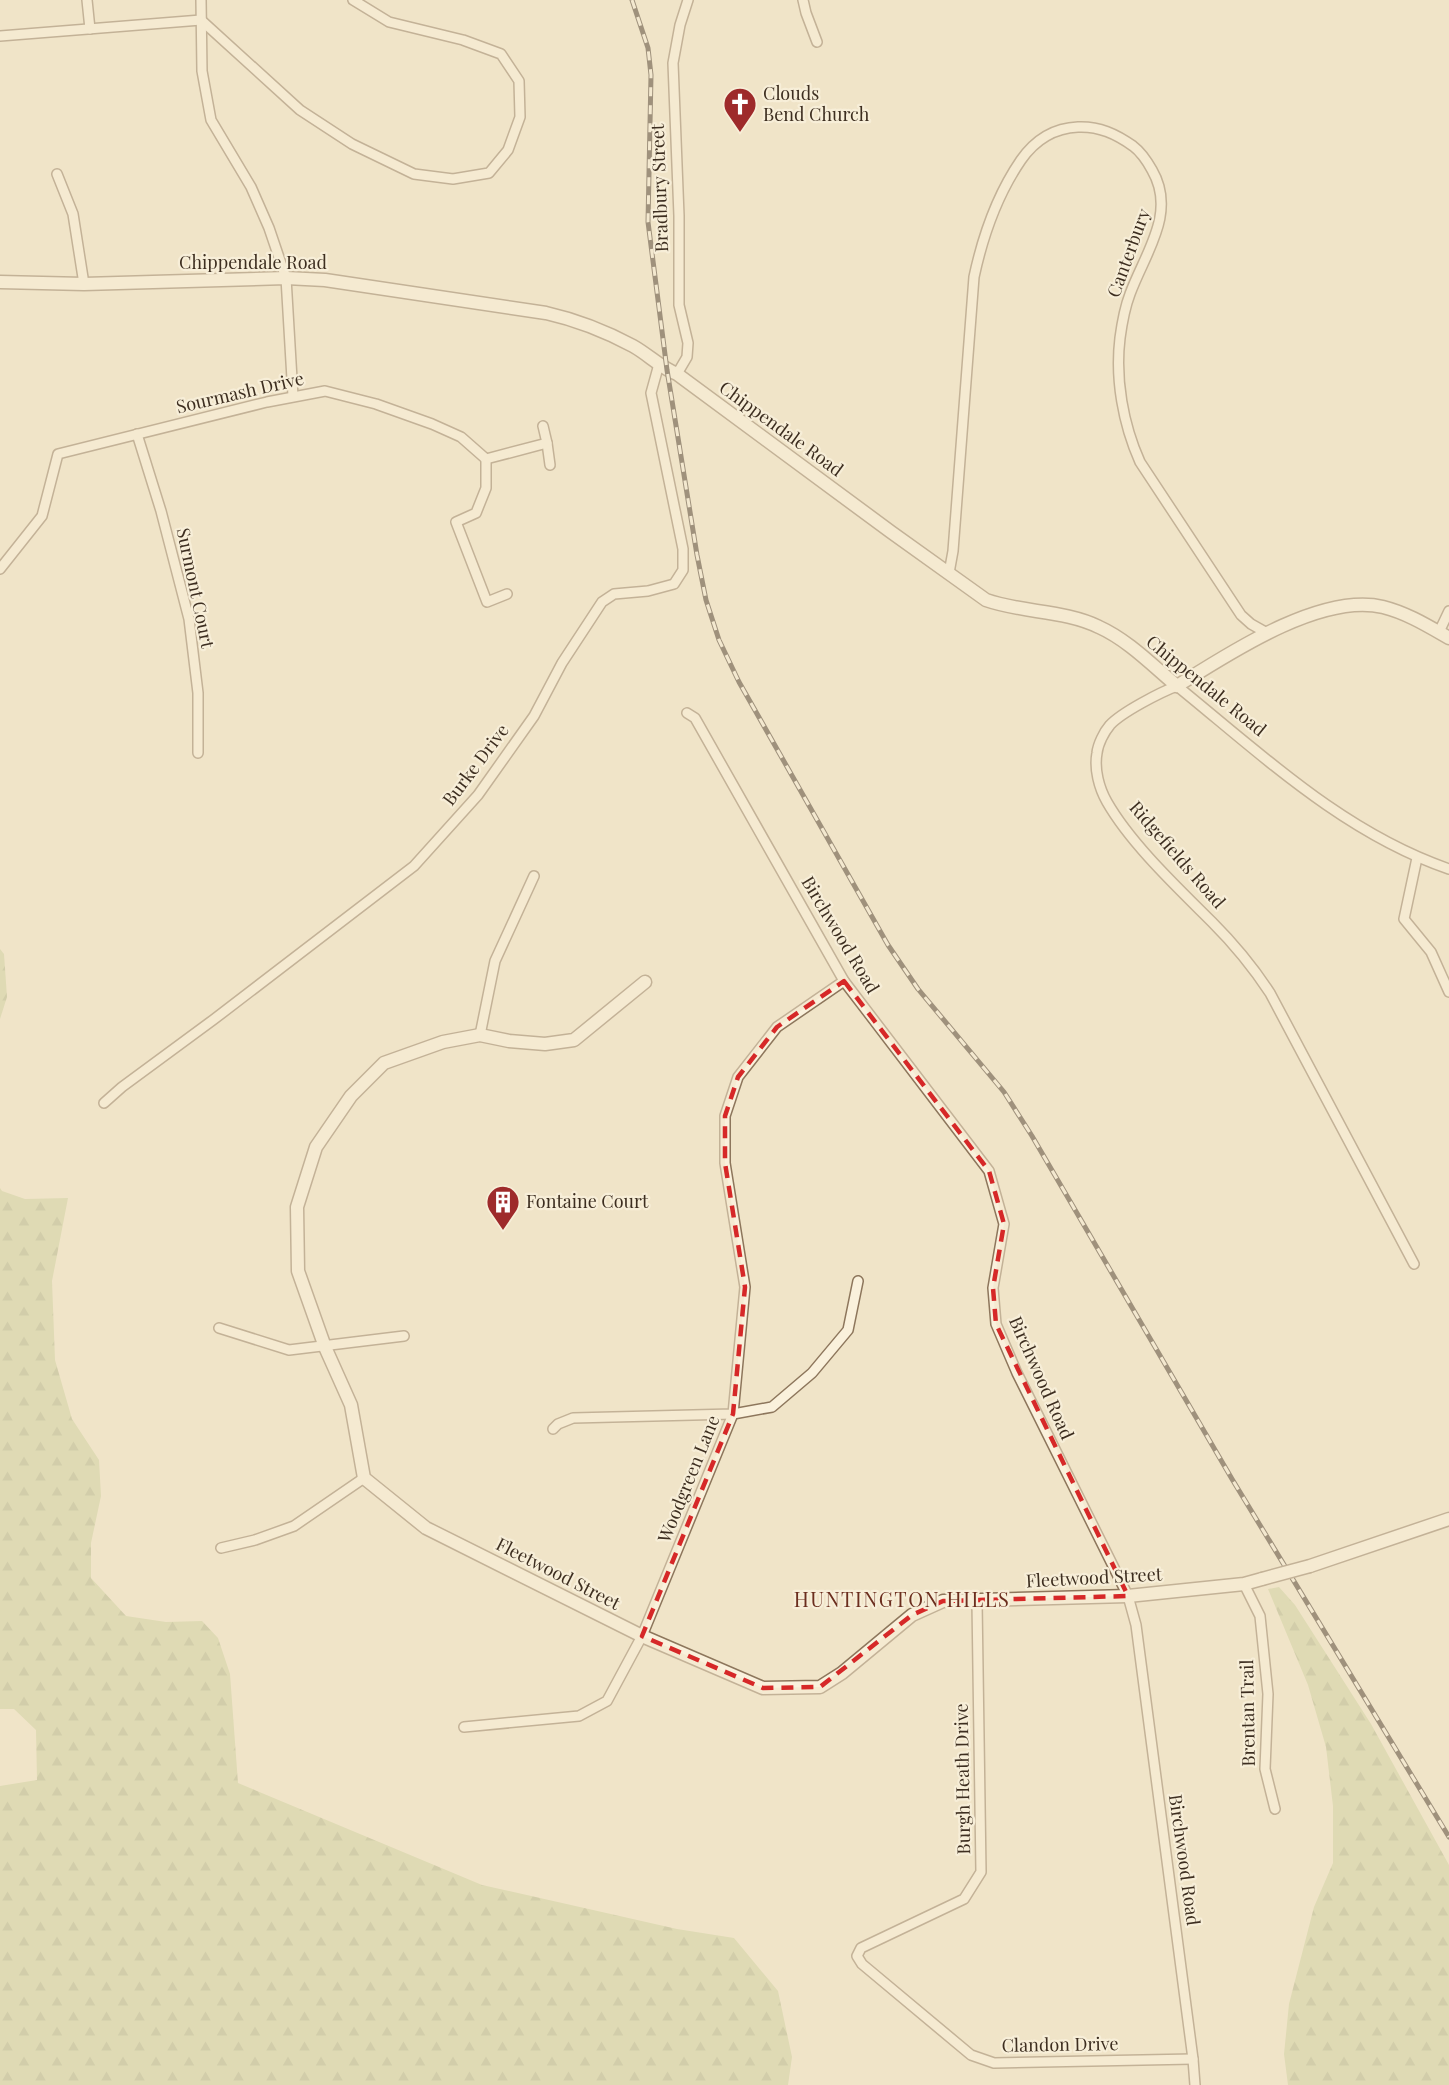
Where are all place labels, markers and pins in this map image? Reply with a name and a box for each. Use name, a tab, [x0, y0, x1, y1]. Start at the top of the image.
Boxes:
place label: Clouds Bend Church	[763, 81, 870, 126]
church icon: Clouds Bend Church	[722, 86, 758, 133]
building icon: Fontaine Court	[485, 1184, 521, 1231]
place label: Fontaine Court	[526, 1189, 649, 1213]

